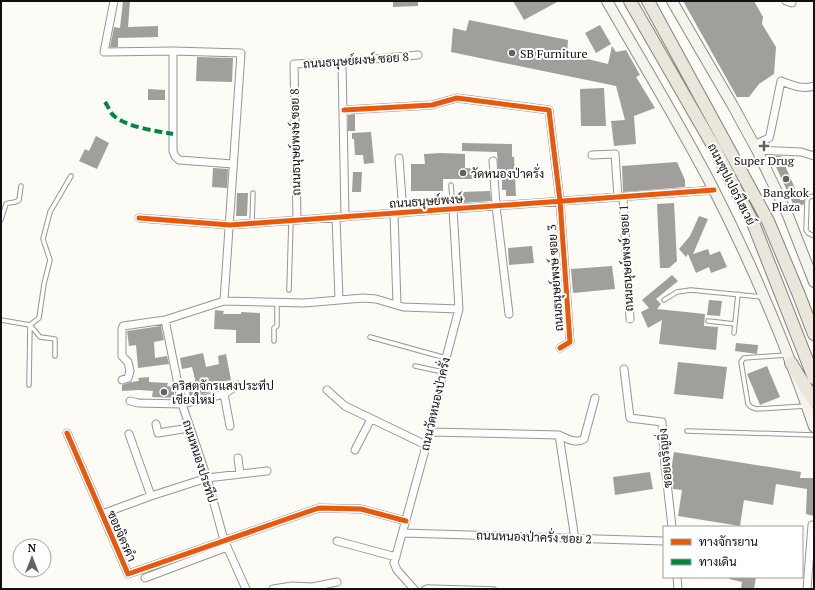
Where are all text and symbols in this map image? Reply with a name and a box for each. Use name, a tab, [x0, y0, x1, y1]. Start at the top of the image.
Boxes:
place label: SB Furniture	[520, 46, 587, 61]
marker: SB Furniture	[507, 48, 517, 58]
street label: ถนนธนุษย์ผงษ์ ซอย 8	[303, 49, 410, 73]
street label: ถนนธนุษย์พงษ์ ซอย 8	[287, 88, 305, 196]
street label: ถนนซุปเปอร์ไฮเวย์	[703, 140, 759, 228]
marker: Super Drug	[759, 141, 769, 151]
place label: Super Drug	[734, 153, 795, 168]
place label: วัดหนองป่าครั่ง	[471, 163, 544, 181]
marker: วัดหนองป่าครั่ง	[458, 168, 468, 178]
marker: Bangkok Plaza	[781, 174, 791, 184]
place label: Bangkok Plaza	[763, 185, 810, 214]
street label: ถนนธนุษย์พงษ์	[389, 191, 464, 213]
street label: ถนนธนุษย์พงษ์ ซอย 1	[616, 204, 638, 312]
street label: ถนนธนุษย์พงษ์ ซอย 3	[544, 224, 568, 332]
street label: ถนนวัดหนองป่าครั่ง	[414, 355, 453, 452]
place label: คริสตจักรแสงประทีป เชียงใหม่	[172, 378, 274, 407]
marker: คริสตจักรแสงประทีป เชียงใหม่	[159, 387, 169, 397]
street label: ถนนหนองประทีป	[180, 418, 220, 504]
street label: ซอยเจริญยิ่ง	[652, 428, 675, 489]
street label: ซอยจิตรคำ	[104, 508, 140, 564]
street label: ถนนหนองป่าครั่ง ซอย 2	[476, 525, 592, 547]
legend	[663, 526, 803, 578]
text: ทางจักรยาน	[699, 534, 758, 549]
north arrow	[12, 538, 52, 578]
text: N	[28, 541, 37, 555]
text: ทางเดิน	[699, 554, 737, 569]

